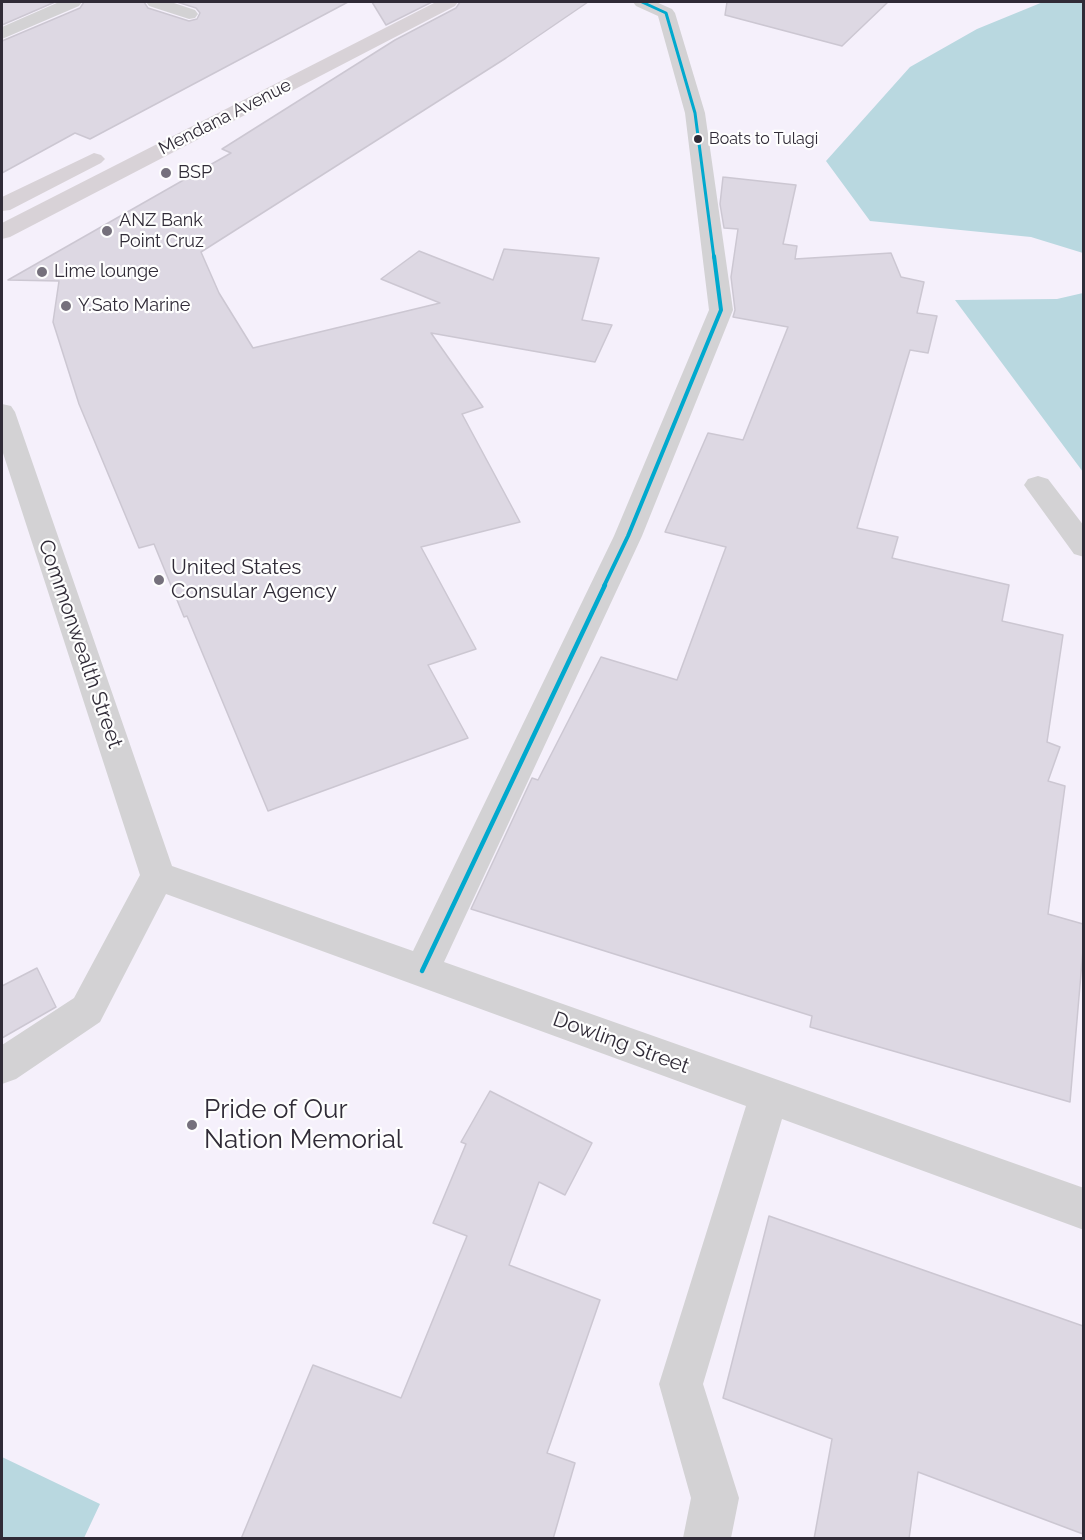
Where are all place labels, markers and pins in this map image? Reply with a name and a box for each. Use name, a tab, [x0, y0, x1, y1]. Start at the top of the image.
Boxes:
place label: Boats to Tulagi	[709, 129, 818, 149]
marker: Boats to Tulagi	[692, 133, 704, 145]
place label: BSP	[178, 162, 212, 184]
marker: BSP	[159, 166, 173, 180]
place label: ANZ Bank Point Cruz	[119, 210, 204, 252]
marker: ANZ Bank Point Cruz	[100, 224, 114, 238]
place label: Lime lounge	[54, 261, 159, 283]
marker: Lime lounge	[35, 265, 49, 279]
place label: Y.Sato Marine	[78, 295, 190, 317]
marker: Y.Sato Marine	[59, 299, 73, 313]
place label: United States Consular Agency	[171, 555, 337, 605]
marker: United States Consular Agency	[152, 573, 166, 587]
place label: Pride of Our Nation Memorial	[204, 1094, 403, 1156]
marker: Pride of Our Nation Memorial	[185, 1118, 199, 1132]

